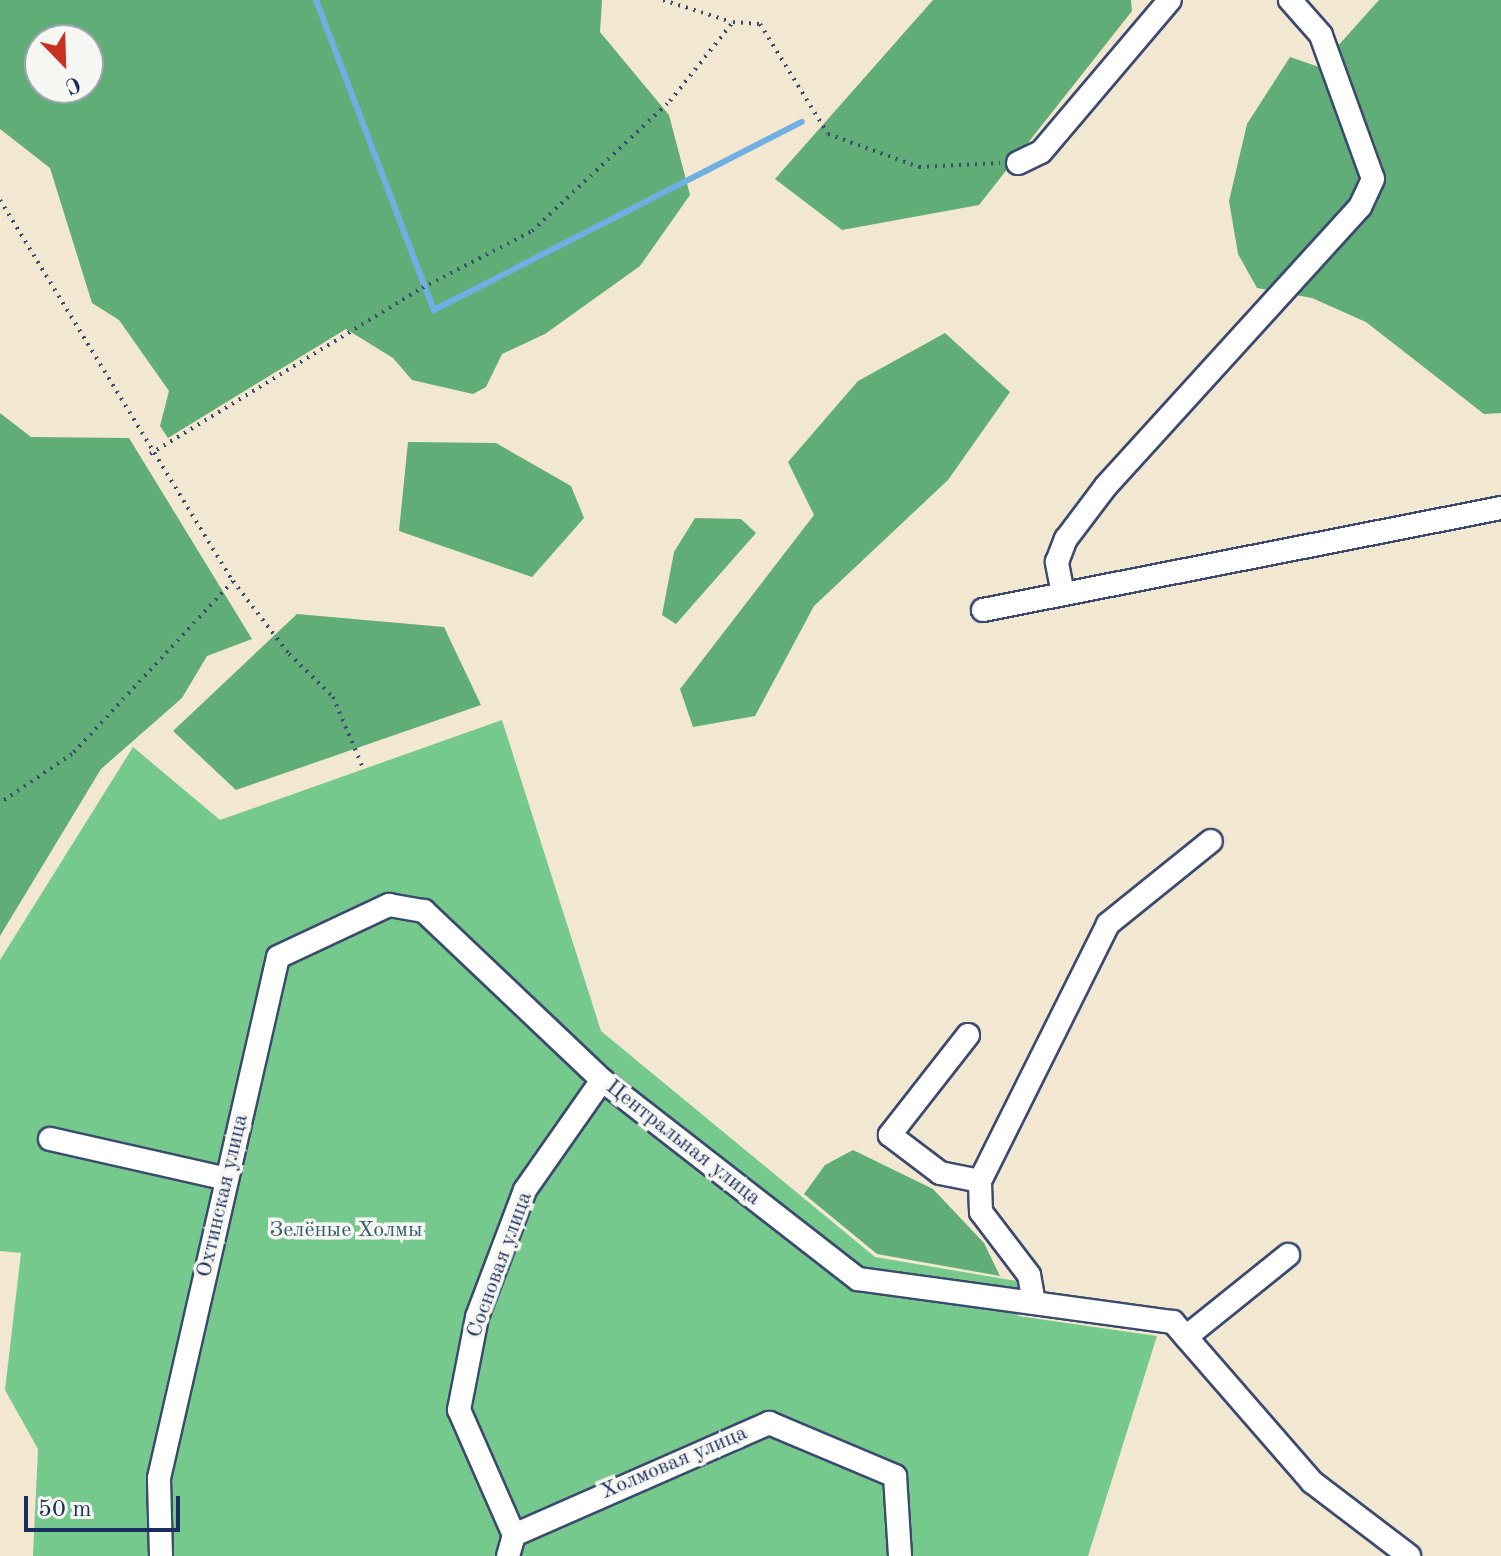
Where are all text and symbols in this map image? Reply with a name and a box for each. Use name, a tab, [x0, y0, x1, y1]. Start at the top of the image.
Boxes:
north arrow	[24, 24, 104, 104]
text: С	[62, 71, 84, 97]
street label: Центральная улица	[600, 1074, 766, 1212]
street label: Охтинская улица	[191, 1112, 255, 1280]
street label: Сосновая улица	[461, 1188, 539, 1342]
park label: Зелёные Холмы	[270, 1218, 422, 1244]
street label: Холмовая улица	[597, 1420, 751, 1506]
scale bar	[28, 1480, 184, 1530]
text: 50 m	[38, 1498, 92, 1522]

